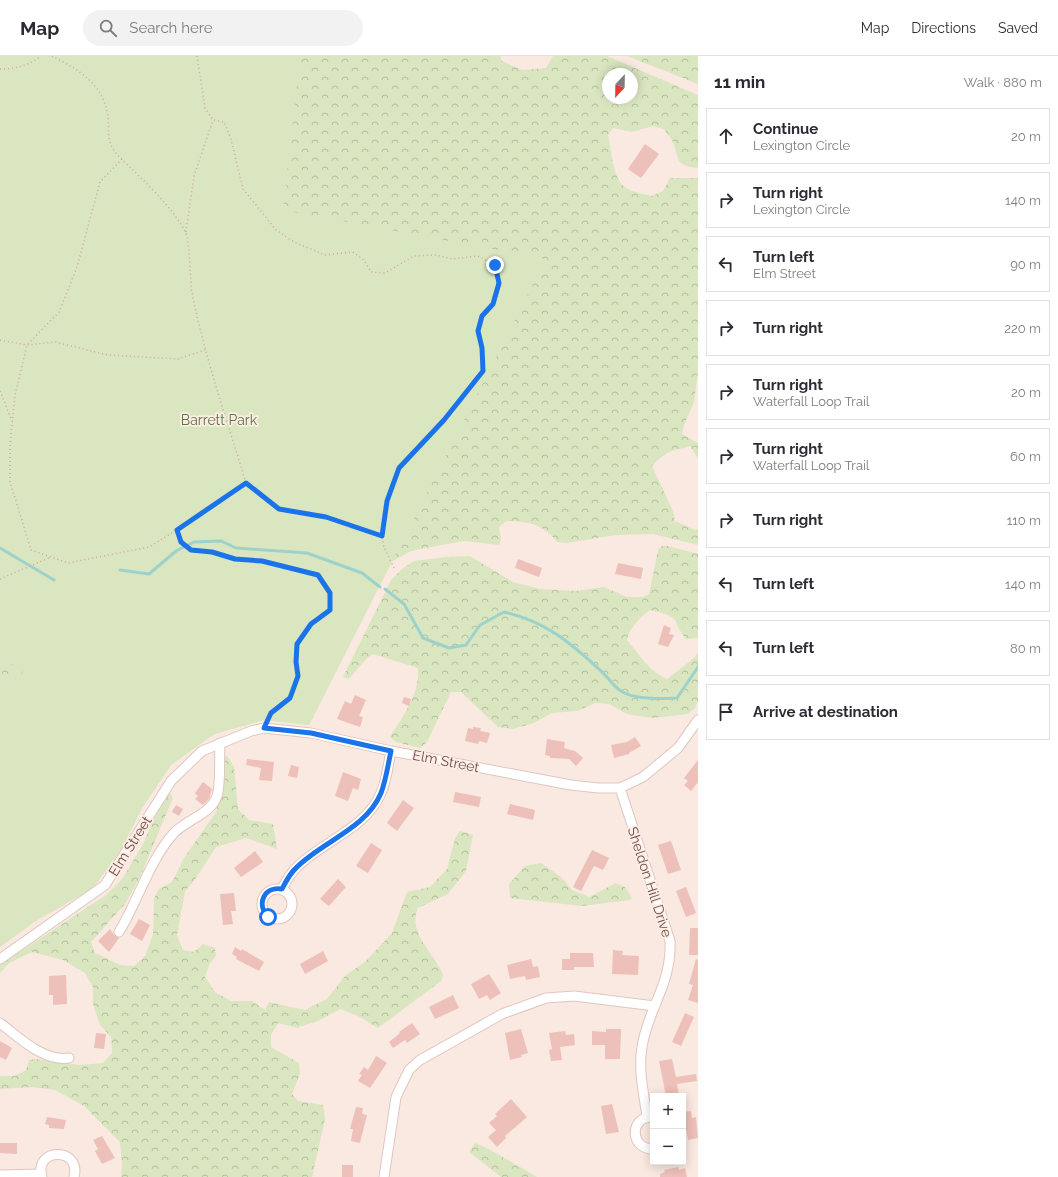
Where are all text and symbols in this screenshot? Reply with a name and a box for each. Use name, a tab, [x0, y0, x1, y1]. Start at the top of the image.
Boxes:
search box	[83, 10, 363, 46]
text: Map	[20, 17, 59, 39]
icon: search	[97, 17, 119, 39]
text: Search here	[129, 19, 213, 37]
text: Map	[861, 20, 889, 36]
text: Directions	[911, 20, 976, 36]
text: Saved	[998, 20, 1038, 36]
north arrow	[602, 68, 638, 104]
text: 11 min	[714, 72, 765, 92]
text: Walk · 880 m	[964, 75, 1042, 90]
text: Continue	[753, 120, 818, 138]
icon: ahead	[715, 125, 737, 147]
text: 20 m	[1011, 129, 1041, 144]
text: Lexington Circle	[753, 138, 850, 153]
text: Turn right	[753, 184, 823, 202]
icon: right	[715, 189, 737, 211]
text: 140 m	[1005, 193, 1041, 208]
text: Lexington Circle	[753, 202, 850, 217]
text: Turn left	[753, 248, 814, 266]
icon: left	[715, 253, 737, 275]
route end	[486, 256, 504, 274]
text: 90 m	[1010, 257, 1041, 272]
text: Elm Street	[753, 266, 816, 281]
icon: right	[715, 317, 737, 339]
text: Turn right	[753, 319, 823, 337]
text: 220 m	[1004, 321, 1041, 336]
text: Turn right	[753, 376, 823, 394]
icon: right	[715, 381, 737, 403]
text: 20 m	[1011, 385, 1041, 400]
text: Waterfall Loop Trail	[753, 394, 869, 409]
park label: Barrett Park	[181, 412, 258, 428]
text: Turn right	[753, 440, 823, 458]
icon: right	[715, 445, 737, 467]
text: 60 m	[1010, 449, 1041, 464]
text: Waterfall Loop Trail	[753, 458, 869, 473]
icon: right	[715, 509, 737, 531]
text: Turn right	[753, 511, 823, 529]
text: 110 m	[1007, 513, 1041, 528]
icon: left	[715, 573, 737, 595]
text: Turn left	[753, 575, 814, 593]
text: 140 m	[1005, 577, 1041, 592]
icon: left	[715, 637, 737, 659]
text: Turn left	[753, 639, 814, 657]
text: 80 m	[1010, 641, 1041, 656]
icon: arrive	[715, 701, 737, 723]
text: Arrive at destination	[753, 703, 898, 721]
street label: Elm Street	[411, 747, 481, 775]
street label: Elm Street	[105, 813, 155, 879]
street label: Sheldon Hill Drive	[625, 825, 675, 939]
route start	[259, 908, 277, 926]
map controls	[650, 1093, 686, 1165]
button: +	[650, 1093, 686, 1129]
button: −	[650, 1129, 686, 1165]

